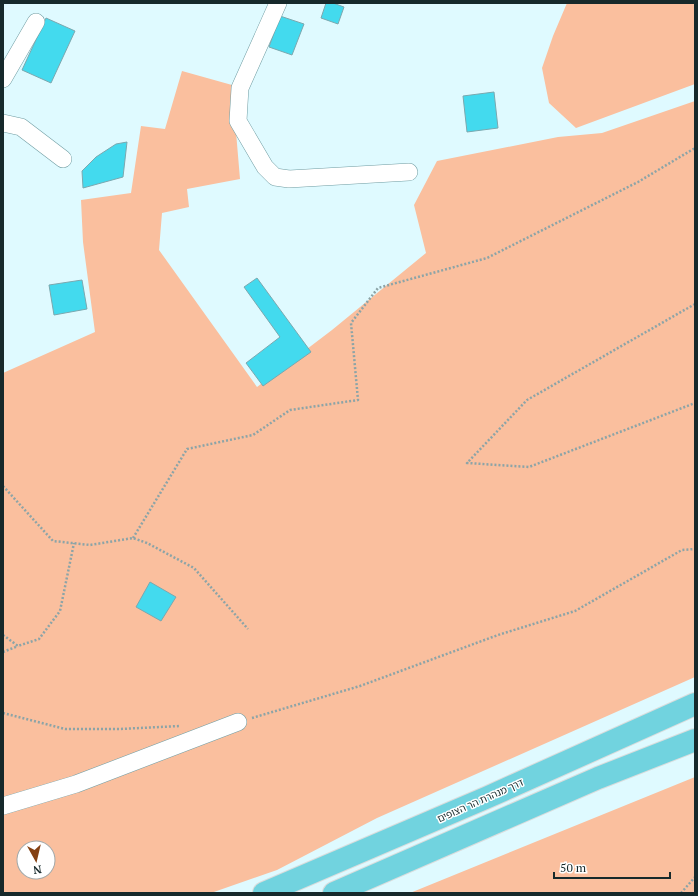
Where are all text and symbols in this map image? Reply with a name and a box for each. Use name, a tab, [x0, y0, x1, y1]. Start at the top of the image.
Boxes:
street label: דרך מנהרת הר הצופים	[435, 775, 526, 825]
north arrow	[16, 840, 56, 880]
scale bar	[554, 854, 670, 880]
text: 50 m	[560, 860, 587, 875]
text: N	[32, 862, 42, 878]

